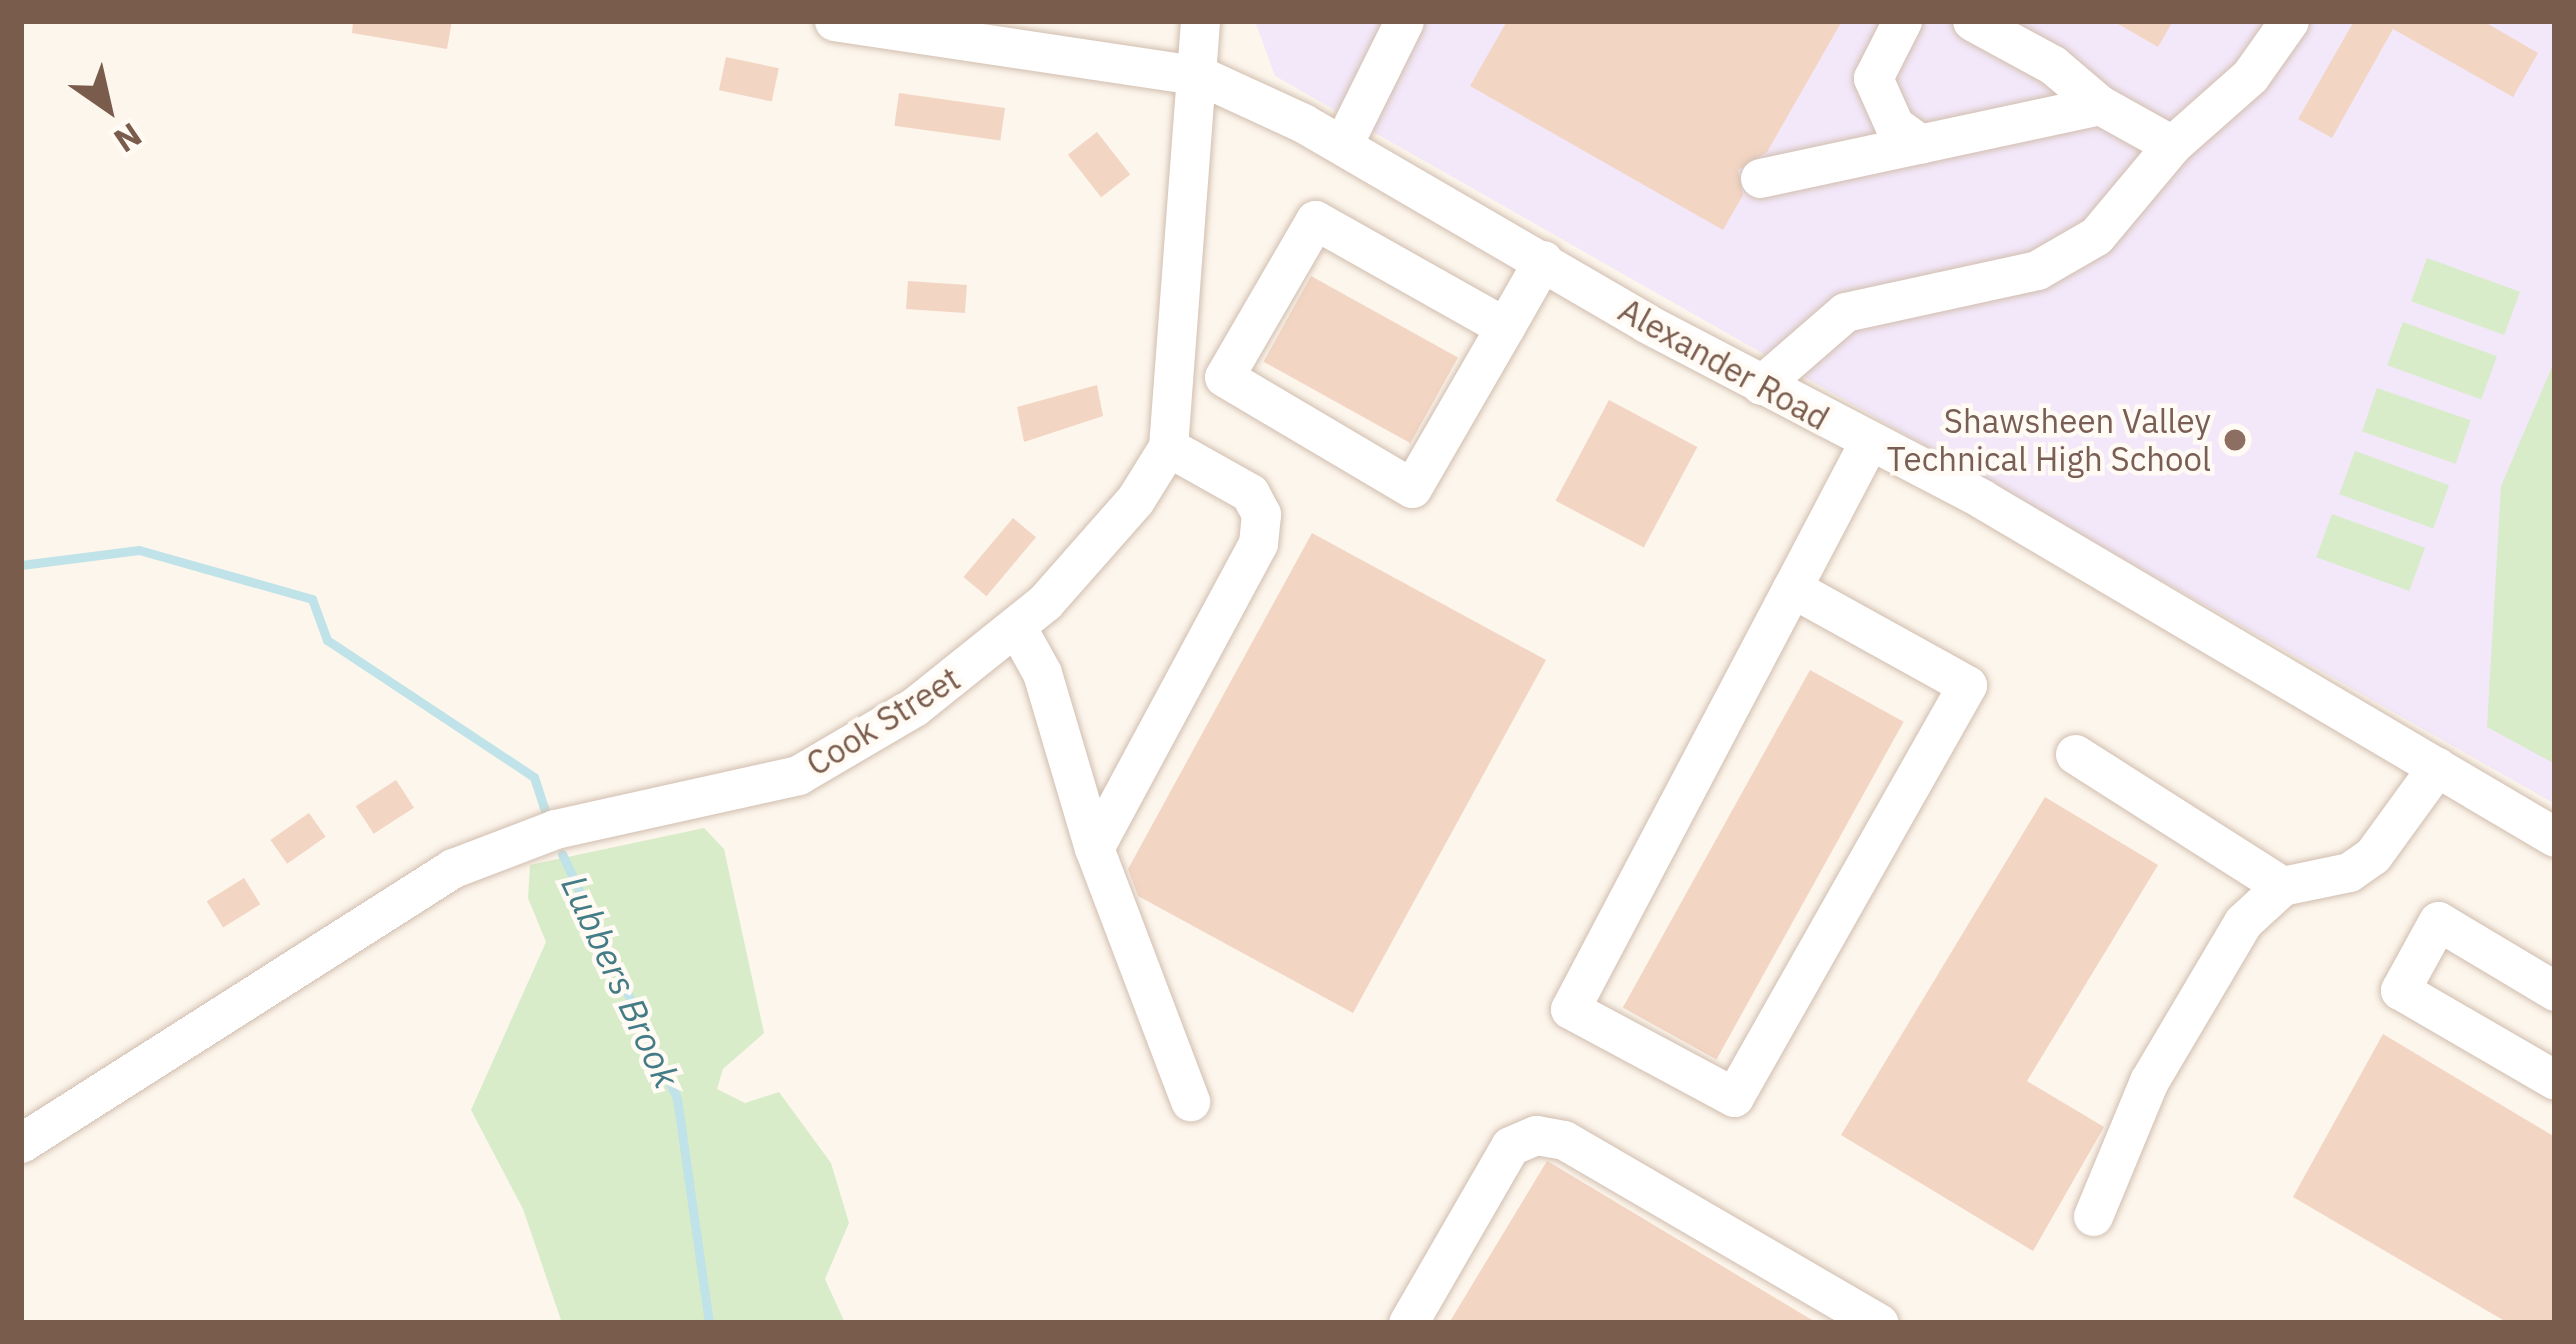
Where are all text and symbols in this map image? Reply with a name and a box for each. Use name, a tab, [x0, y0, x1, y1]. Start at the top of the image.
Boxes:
north arrow	[48, 48, 168, 168]
text: N	[106, 114, 150, 163]
street label: Alexander Road	[1612, 290, 1836, 438]
place label: Shawsheen Valley Technical High School	[1887, 401, 2211, 479]
marker: Shawsheen Valley Technical High School	[2222, 427, 2248, 453]
street label: Cook Street	[799, 658, 967, 784]
water label: Lubbers Brook	[553, 868, 689, 1094]

